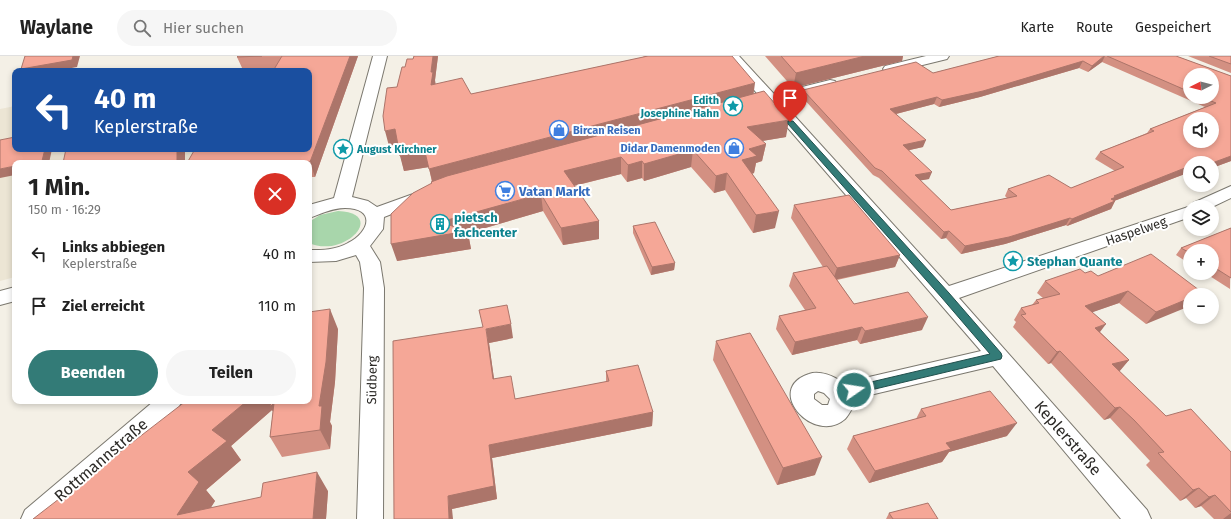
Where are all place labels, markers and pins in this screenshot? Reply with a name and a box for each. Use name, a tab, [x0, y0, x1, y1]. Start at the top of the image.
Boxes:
pin	[773, 81, 807, 122]
place label: Edith Josephine Hahn	[640, 94, 719, 120]
place icon: Edith Josephine Hahn	[722, 95, 744, 117]
shop icon: Bircan Reisen	[548, 119, 570, 141]
place label: Bircan Reisen	[573, 124, 641, 137]
shop icon: Didar Damenmoden	[723, 137, 745, 159]
place icon: August Kirchner	[332, 138, 354, 160]
place label: Didar Damenmoden	[621, 142, 720, 155]
place label: August Kirchner	[356, 143, 437, 156]
supermarket icon: Vatan Markt	[494, 180, 516, 202]
place label: Vatan Markt	[518, 184, 591, 199]
place label: pietsch fachcenter	[454, 210, 518, 240]
building icon: pietsch fachcenter	[429, 213, 451, 235]
place icon: Stephan Quante	[1002, 250, 1024, 272]
place label: Stephan Quante	[1027, 254, 1122, 269]

